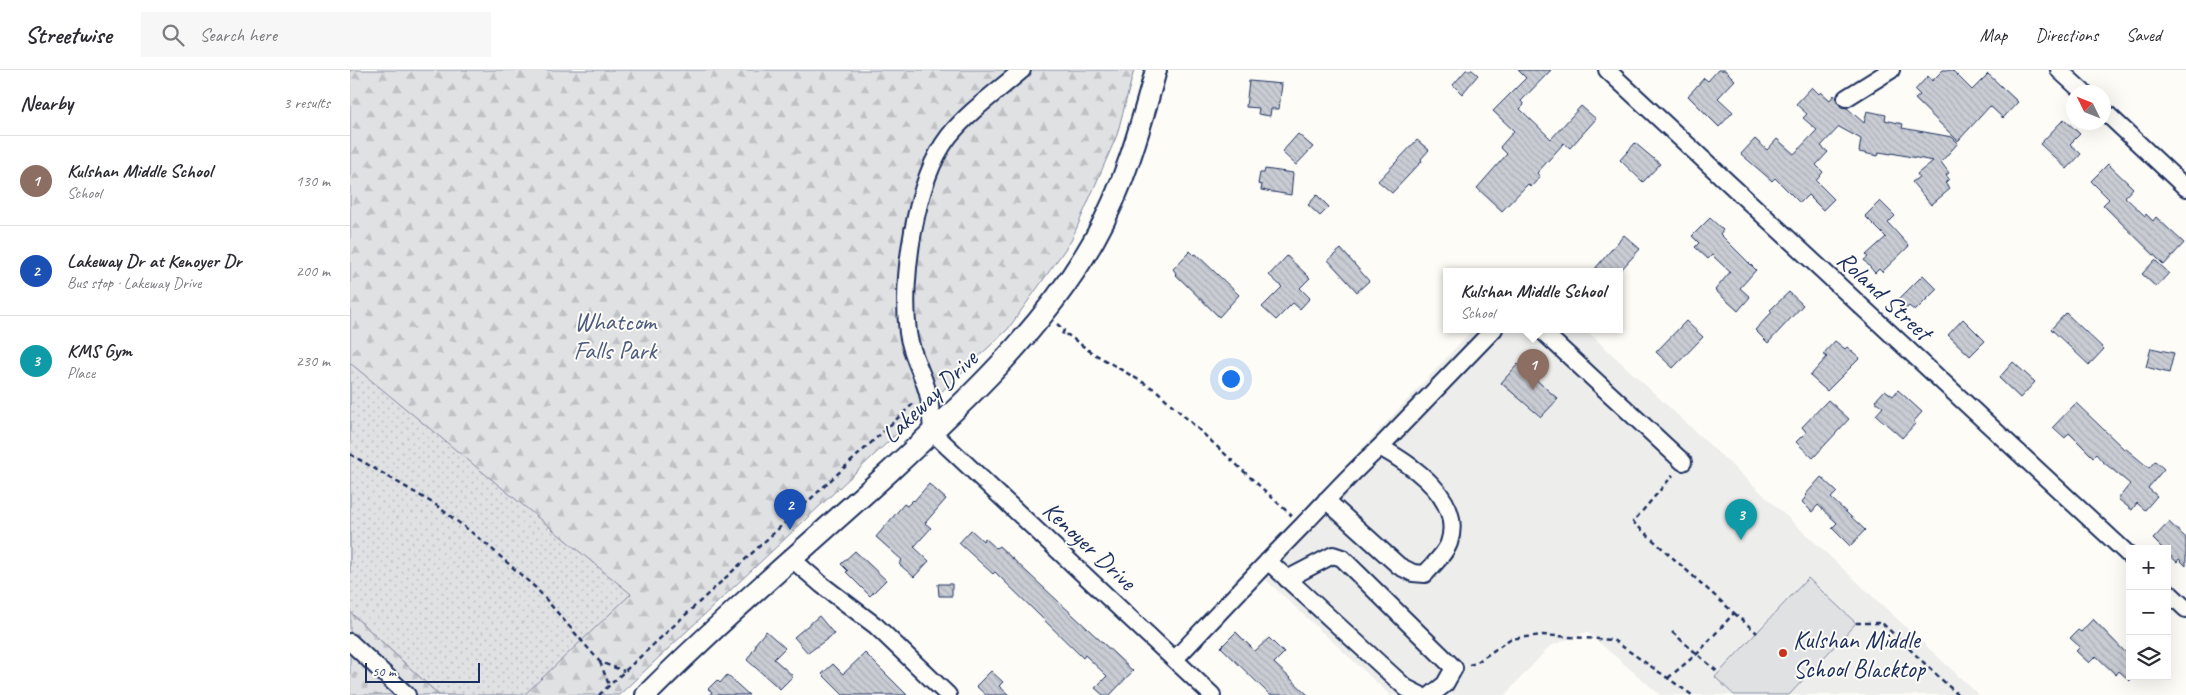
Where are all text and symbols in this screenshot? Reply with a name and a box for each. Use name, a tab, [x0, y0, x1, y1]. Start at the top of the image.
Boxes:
search box	[141, 12, 491, 57]
text: Streetwise	[25, 20, 111, 50]
icon: search	[159, 21, 187, 49]
text: Search here	[199, 23, 277, 47]
text: Map	[1980, 24, 2007, 46]
text: Directions	[2035, 24, 2098, 46]
text: Saved	[2126, 24, 2161, 46]
north arrow	[2066, 85, 2111, 130]
text: Nearby	[20, 90, 73, 116]
text: 3 results	[283, 93, 330, 113]
text: Kulshan Middle School	[67, 159, 212, 183]
text: 1	[32, 171, 40, 191]
text: 130 m	[296, 171, 330, 191]
text: School	[67, 183, 101, 203]
street label: Roland Street	[1830, 244, 1941, 350]
text: Lakeway Dr at Kenoyer Dr	[67, 249, 241, 273]
text: 2	[32, 261, 40, 281]
text: 200 m	[296, 261, 330, 281]
popup	[1443, 268, 1623, 333]
text: Bus stop · Lakeway Drive	[67, 273, 202, 293]
text: Kulshan Middle School	[1460, 279, 1606, 303]
text: School	[1460, 303, 1495, 323]
park label: Whatcom Falls Park	[573, 306, 658, 367]
text: KMS Gym	[67, 339, 132, 363]
street label: Lakeway Drive	[875, 342, 986, 450]
pin: 1	[1517, 349, 1549, 390]
text: 3	[32, 351, 40, 371]
text: 230 m	[296, 351, 330, 371]
text: Place	[67, 363, 95, 383]
your location	[1218, 366, 1244, 392]
pin: 2	[774, 489, 806, 530]
street label: Kenoyer Drive	[1036, 494, 1144, 598]
pin: 3	[1725, 499, 1757, 540]
map controls	[2126, 545, 2171, 680]
button: +	[2126, 545, 2171, 590]
button: −	[2126, 590, 2171, 635]
place label: Kulshan Middle School Blacktop	[1793, 624, 1927, 685]
button: layers	[2126, 635, 2171, 680]
marker: Kulshan Middle School Blacktop	[1777, 647, 1789, 659]
scale bar	[365, 660, 480, 683]
text: 50 m	[372, 663, 396, 680]

